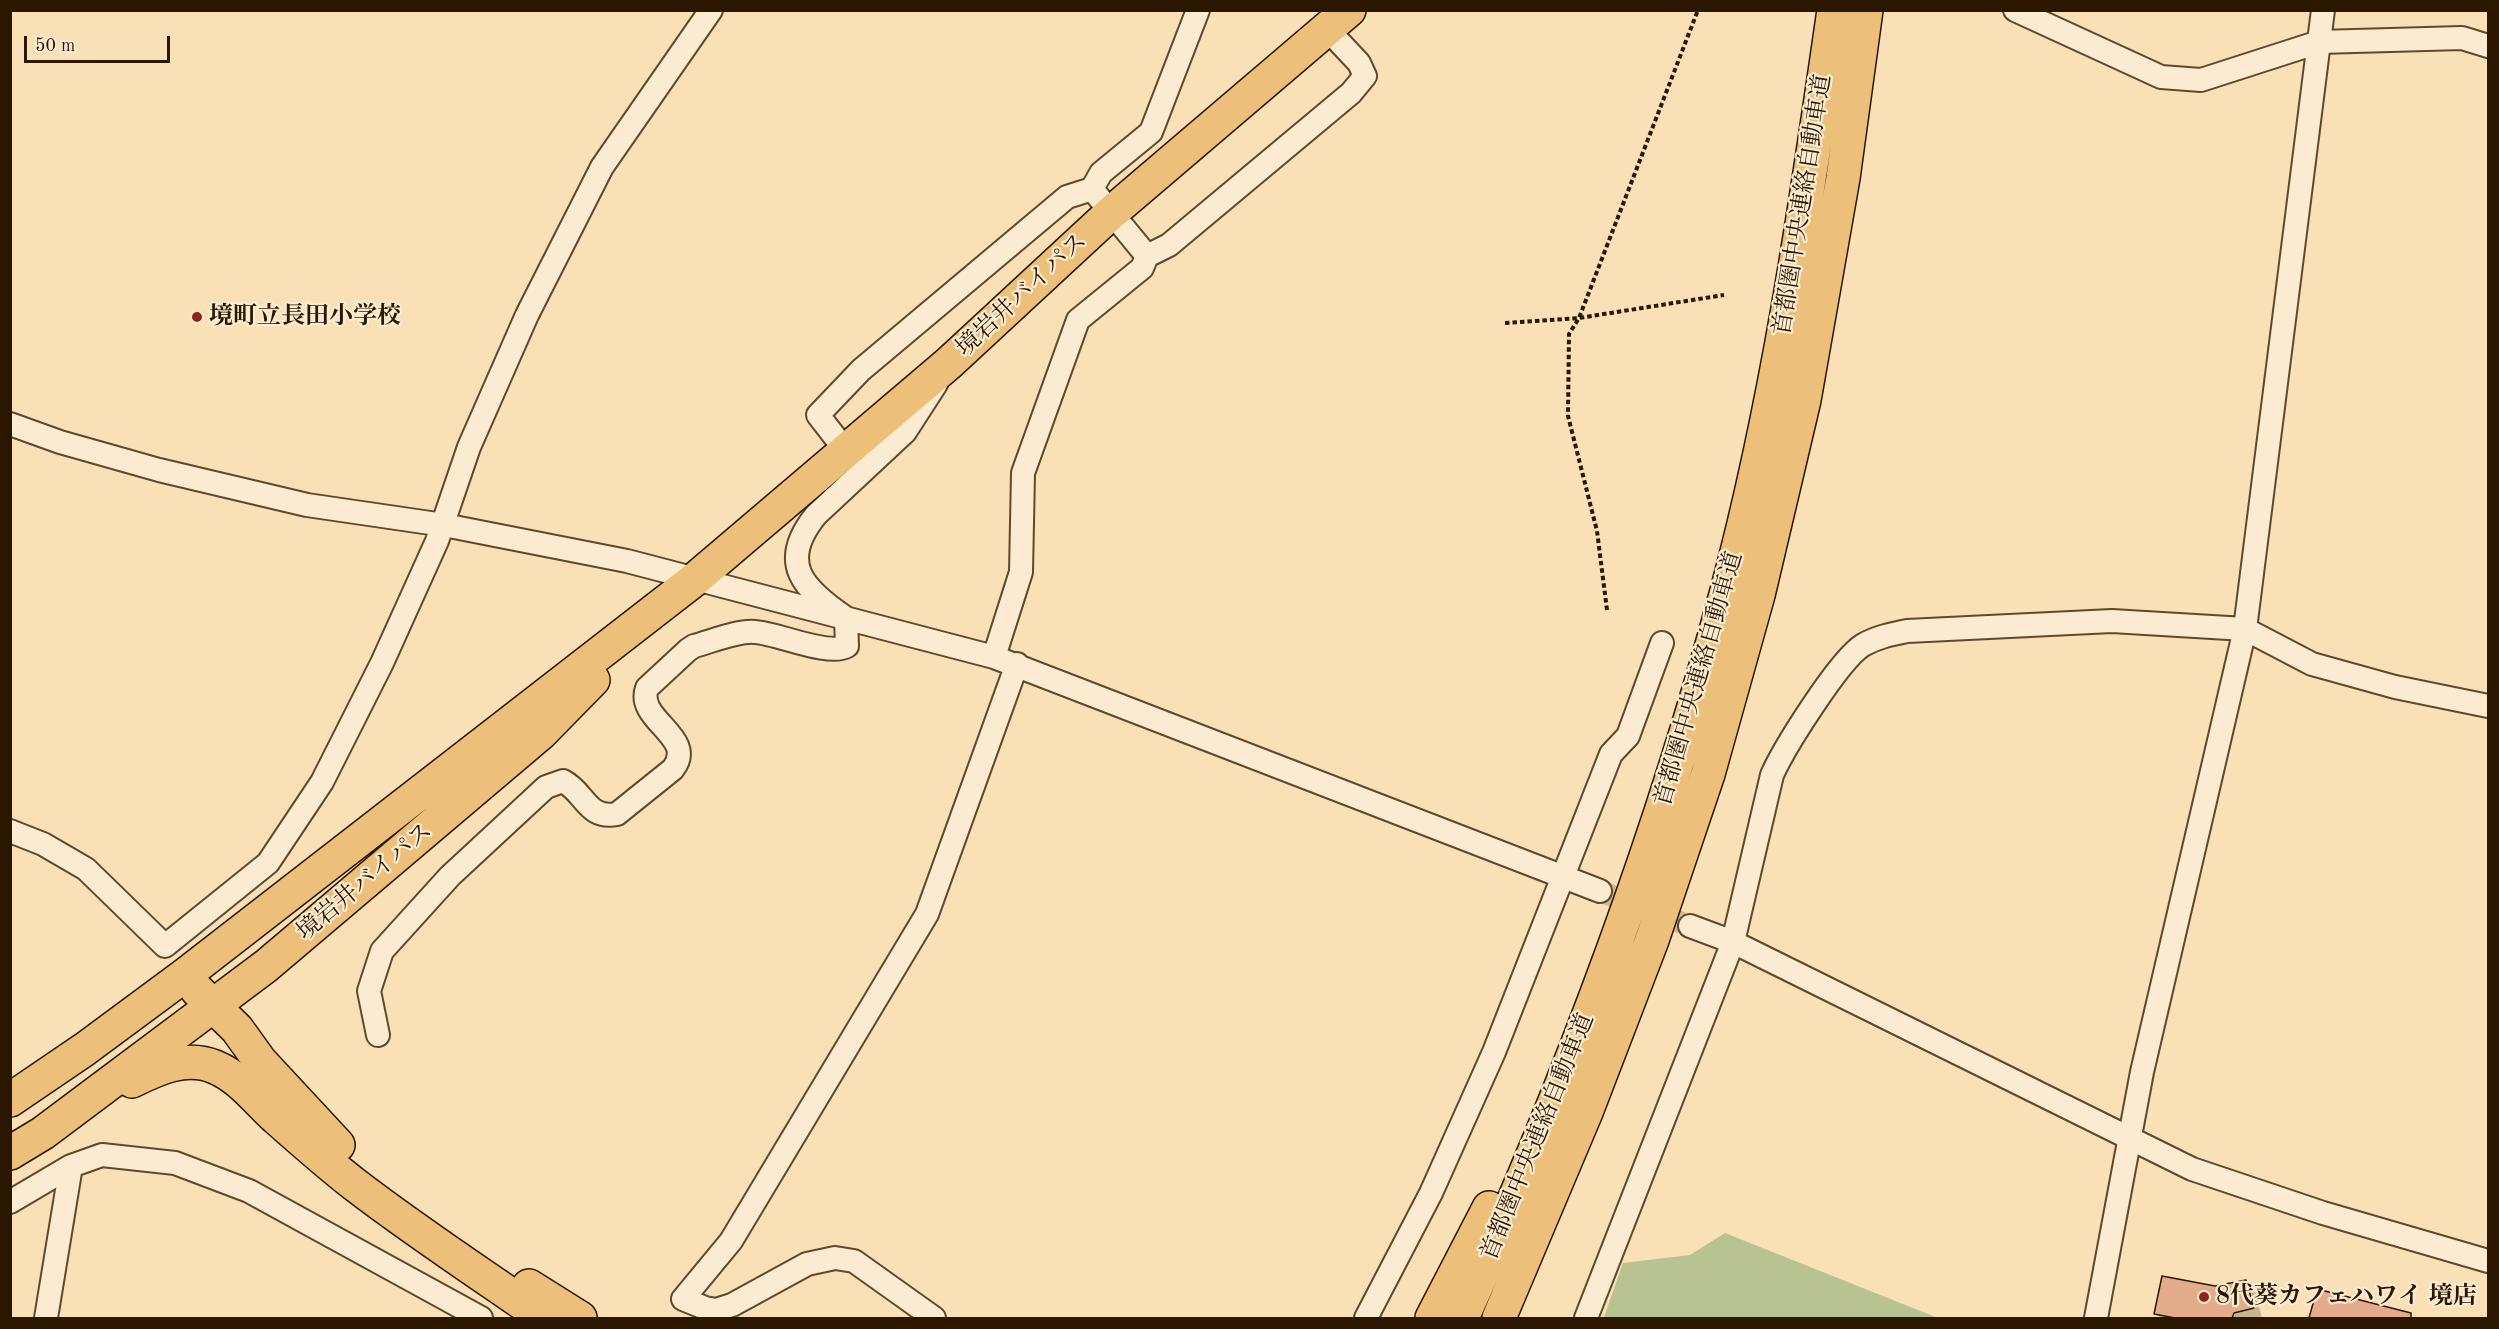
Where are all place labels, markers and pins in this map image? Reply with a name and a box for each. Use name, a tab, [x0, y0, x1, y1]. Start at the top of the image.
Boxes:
place label: 境町立長田小学校	[209, 303, 401, 331]
marker: 境町立長田小学校	[190, 310, 204, 324]
place label: 8代葵カフェハワイ 境店	[2216, 1283, 2477, 1311]
marker: 8代葵カフェハワイ 境店	[2197, 1290, 2211, 1304]

